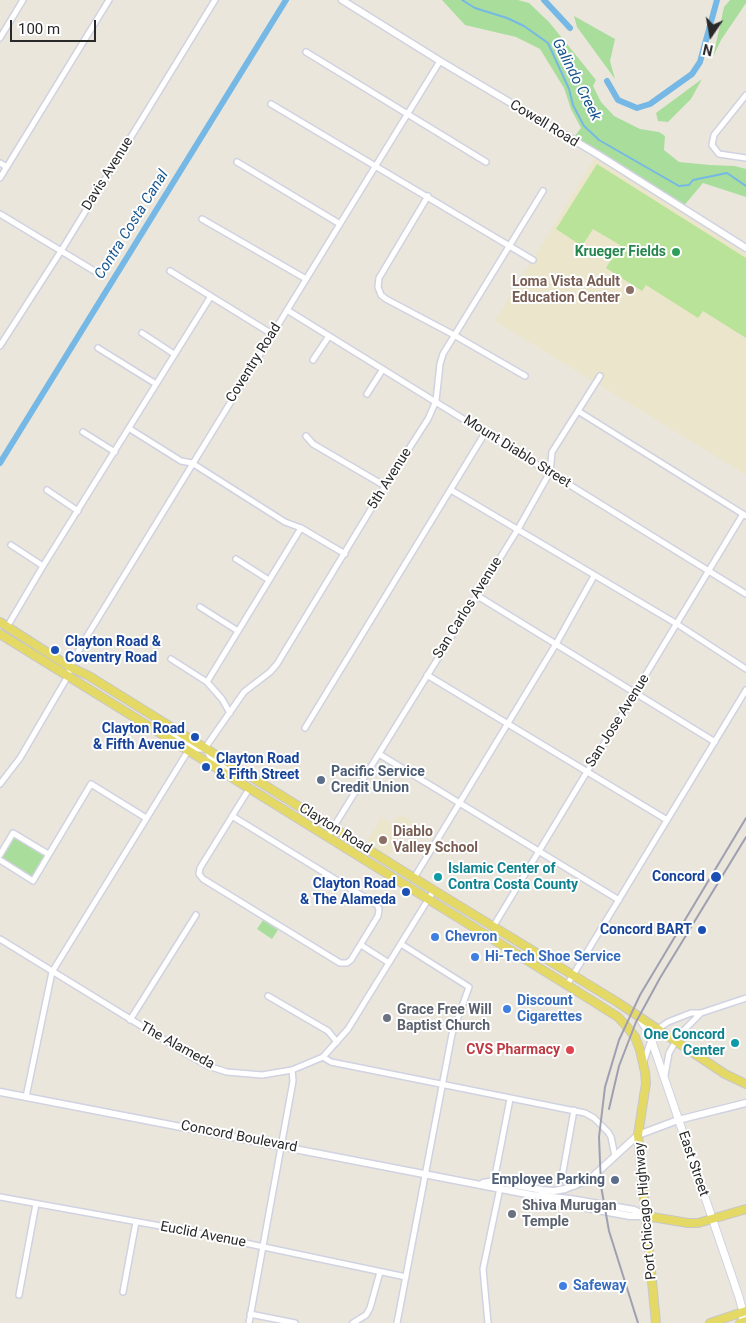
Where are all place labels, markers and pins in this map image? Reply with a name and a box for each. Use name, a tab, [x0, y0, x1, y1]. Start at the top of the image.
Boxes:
place label: Krueger Fields	[575, 244, 666, 260]
marker: Krueger Fields	[670, 246, 682, 258]
place label: Loma Vista Adult Education Center	[512, 274, 620, 306]
marker: Loma Vista Adult Education Center	[624, 284, 636, 296]
place label: Clayton Road & Coventry Road	[65, 634, 161, 666]
marker: Clayton Road & Coventry Road	[49, 644, 61, 656]
place label: Clayton Road & Fifth Avenue	[93, 721, 185, 754]
marker: Clayton Road & Fifth Avenue	[189, 731, 201, 743]
place label: Clayton Road & Fifth Street	[216, 751, 299, 784]
marker: Clayton Road & Fifth Street	[200, 761, 212, 773]
place label: Pacific Service Credit Union	[331, 764, 425, 796]
marker: Pacific Service Credit Union	[315, 774, 327, 786]
place label: Diablo Valley School	[393, 824, 478, 856]
marker: Diablo Valley School	[377, 834, 389, 846]
place label: Islamic Center of Contra Costa County	[448, 861, 578, 894]
place label: Concord	[652, 869, 705, 885]
marker: Concord	[709, 870, 723, 884]
marker: Islamic Center of Contra Costa County	[432, 871, 444, 883]
place label: Clayton Road & The Alameda	[300, 876, 396, 909]
marker: Clayton Road & The Alameda	[400, 886, 412, 898]
place label: Concord BART	[600, 922, 692, 938]
marker: Concord BART	[696, 924, 708, 936]
place label: Chevron	[445, 929, 497, 945]
marker: Chevron	[429, 931, 441, 943]
place label: Hi-Tech Shoe Service	[485, 949, 621, 965]
marker: Hi-Tech Shoe Service	[469, 951, 481, 963]
place label: Discount Cigarettes	[517, 993, 582, 1026]
place label: Grace Free Will Baptist Church	[397, 1002, 492, 1034]
marker: Discount Cigarettes	[501, 1003, 513, 1015]
marker: Grace Free Will Baptist Church	[381, 1012, 393, 1024]
place label: One Concord Center	[643, 1027, 725, 1060]
marker: One Concord Center	[729, 1037, 741, 1049]
place label: CVS Pharmacy	[466, 1042, 560, 1058]
marker: CVS Pharmacy	[564, 1044, 576, 1056]
place label: Employee Parking	[491, 1172, 605, 1188]
marker: Employee Parking	[609, 1174, 621, 1186]
place label: Shiva Murugan Temple	[522, 1198, 617, 1230]
marker: Shiva Murugan Temple	[506, 1208, 518, 1220]
place label: Safeway	[573, 1278, 626, 1294]
marker: Safeway	[557, 1280, 569, 1292]

